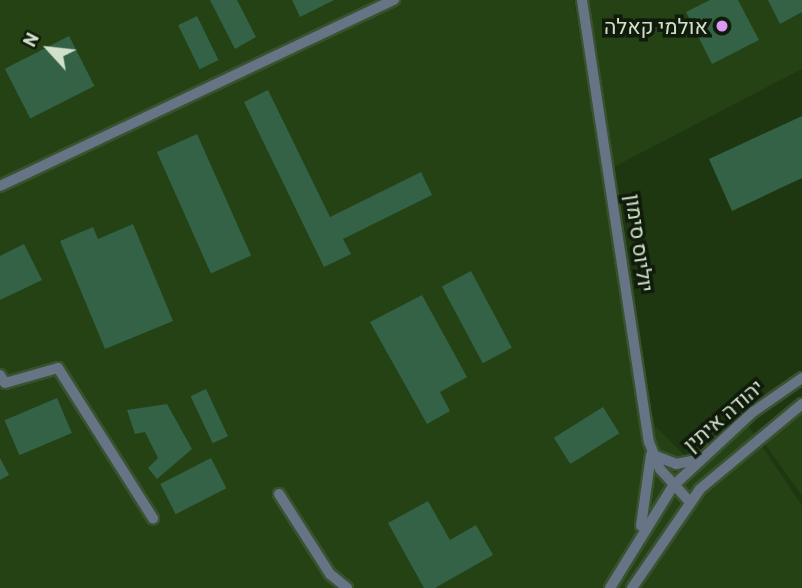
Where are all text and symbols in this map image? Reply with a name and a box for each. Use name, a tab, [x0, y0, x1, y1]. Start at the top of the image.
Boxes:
place label: אולמי קאלה	[604, 13, 708, 39]
north arrow	[14, 14, 84, 84]
marker: אולמי קאלה	[714, 18, 730, 34]
text: N	[17, 28, 43, 50]
street label: יוליוס סימון	[621, 192, 659, 294]
street label: יהודה איתין	[678, 373, 768, 457]

